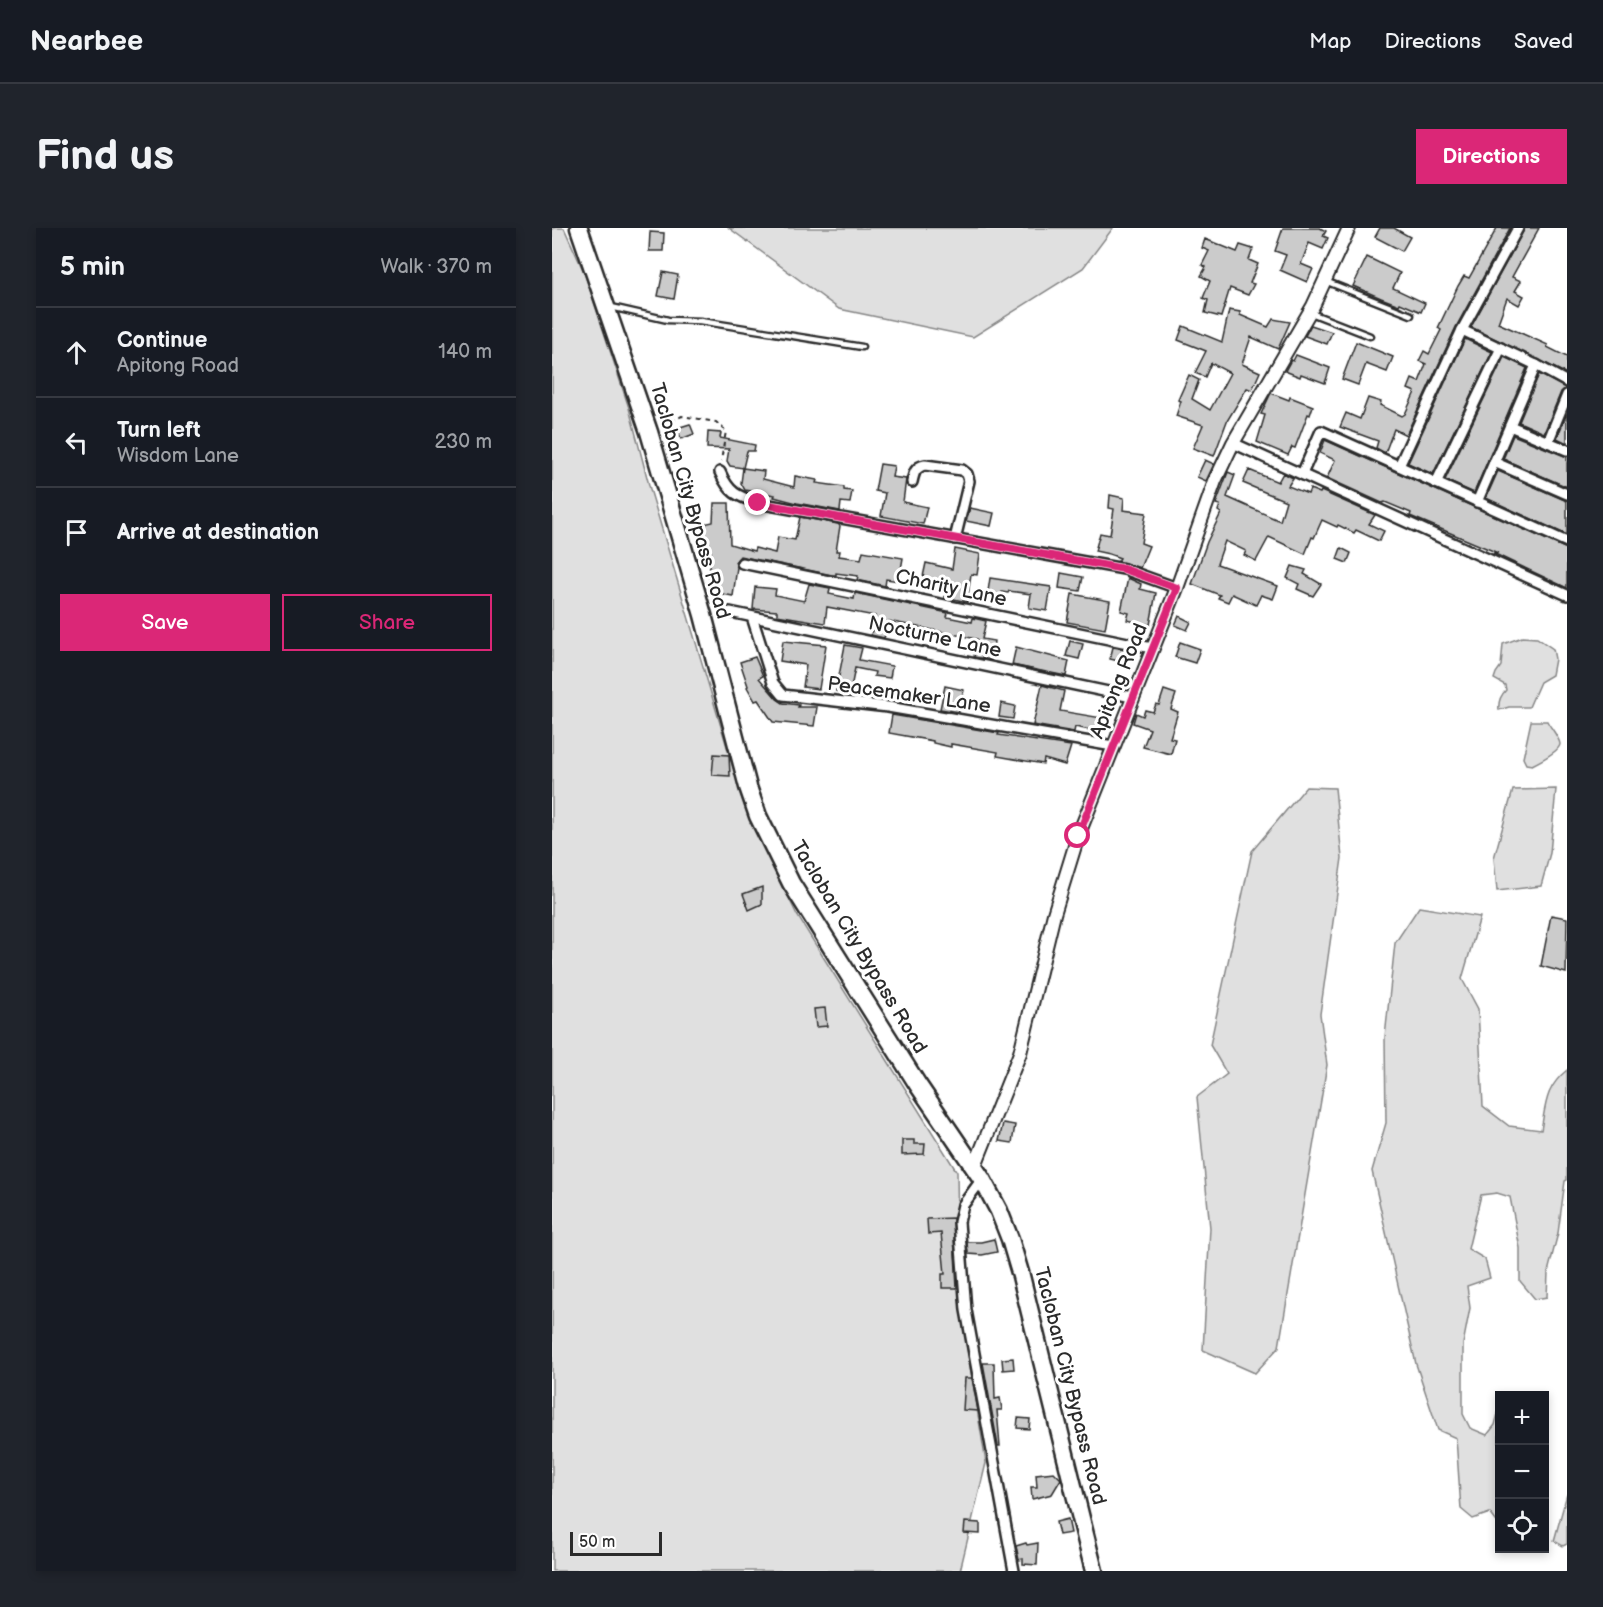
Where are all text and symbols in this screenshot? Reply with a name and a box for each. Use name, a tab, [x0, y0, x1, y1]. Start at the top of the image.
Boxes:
text: Nearbee	[30, 25, 143, 58]
text: Map	[1309, 29, 1352, 54]
text: Directions	[1385, 29, 1481, 54]
text: Saved	[1514, 29, 1573, 54]
button: Directions	[1416, 129, 1567, 184]
text: Find us	[36, 131, 174, 182]
text: 5 min	[60, 252, 125, 283]
text: Walk · 370 m	[380, 255, 492, 279]
text: Continue	[117, 327, 207, 354]
icon: ahead	[60, 336, 93, 369]
text: 140 m	[438, 340, 492, 364]
text: Apitong Road	[117, 354, 239, 378]
street label: Tacloban City Bypass Road	[645, 380, 735, 622]
text: Turn left	[117, 417, 201, 444]
icon: left	[60, 426, 93, 459]
text: 230 m	[435, 430, 492, 454]
text: Wisdom Lane	[117, 444, 239, 468]
route end	[744, 489, 770, 515]
icon: arrive	[60, 516, 93, 549]
text: Arrive at destination	[117, 519, 319, 546]
street label: Charity Lane	[893, 565, 1009, 612]
button: Save	[60, 594, 270, 651]
button: Share	[282, 594, 492, 651]
street label: Nocturne Lane	[866, 611, 1004, 663]
street label: Apitong Road	[1085, 620, 1153, 742]
street label: Peacemaker Lane	[826, 672, 992, 718]
route start	[1064, 822, 1090, 848]
street label: Tacloban City Bypass Road	[786, 836, 932, 1058]
street label: Tacloban City Bypass Road	[1029, 1265, 1111, 1507]
map controls	[1495, 1391, 1549, 1553]
button: +	[1495, 1391, 1549, 1445]
button: −	[1495, 1445, 1549, 1499]
button: locate	[1495, 1499, 1549, 1553]
scale bar	[570, 1529, 662, 1556]
text: 50 m	[579, 1533, 615, 1552]

